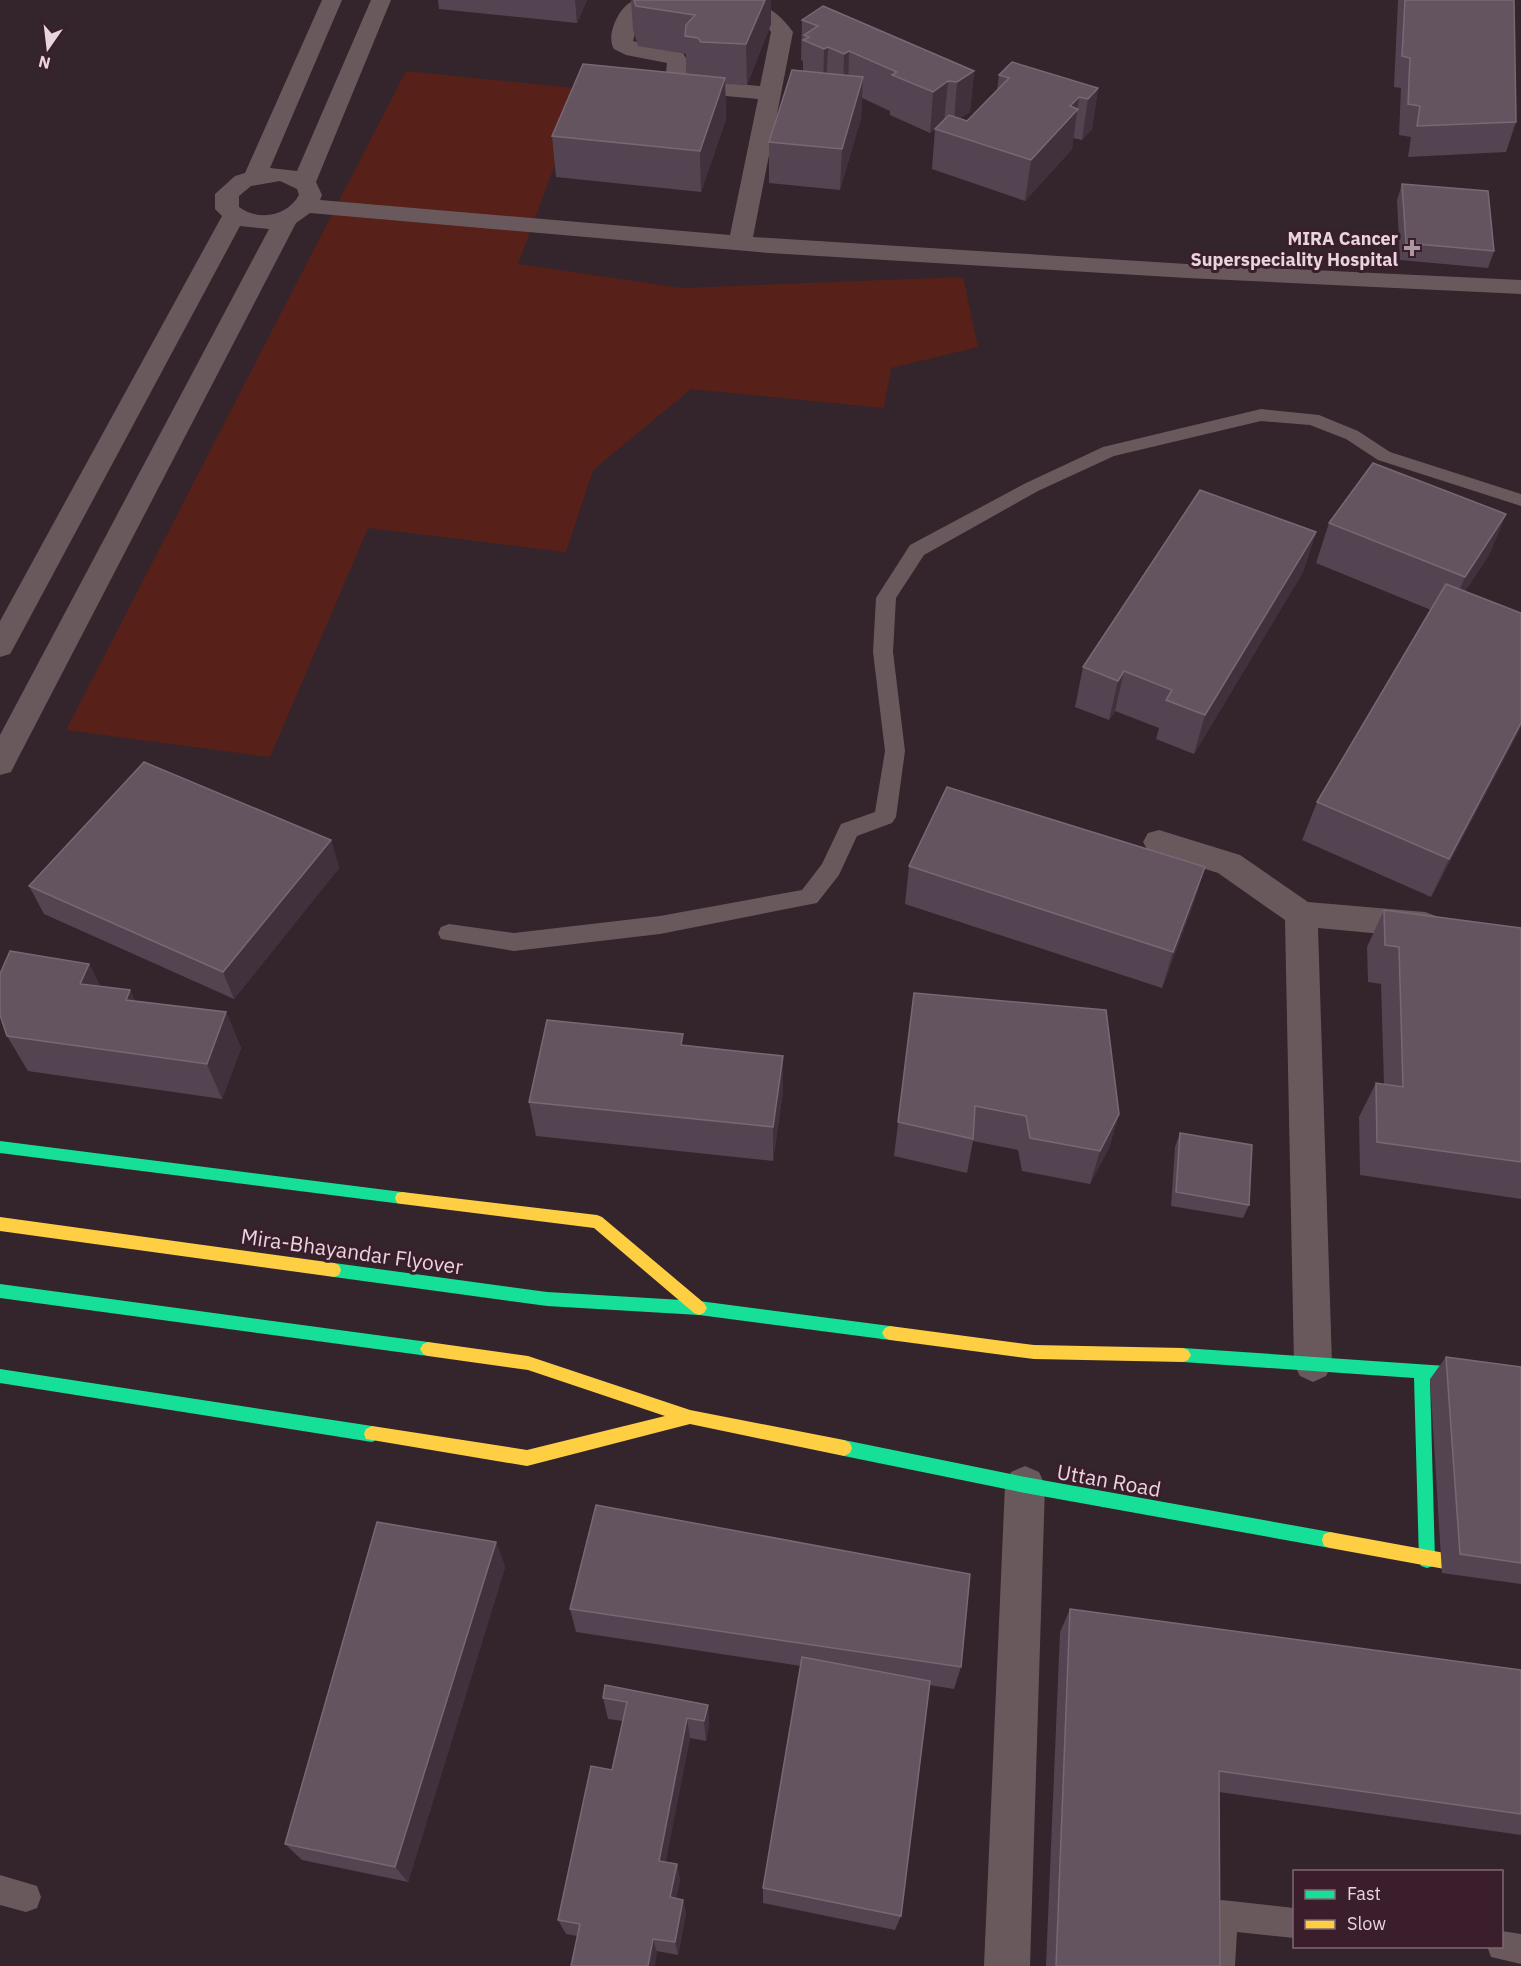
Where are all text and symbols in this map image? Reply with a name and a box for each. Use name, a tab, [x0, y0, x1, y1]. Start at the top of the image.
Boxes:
north arrow	[18, 18, 78, 78]
text: N	[36, 51, 52, 74]
place label: MIRA Cancer Superspeciality Hospital	[1191, 227, 1399, 271]
marker: MIRA Cancer Superspeciality Hospital	[1403, 239, 1421, 257]
street label: Mira-Bhayandar Flyover	[239, 1222, 465, 1281]
street label: Uttan Road	[1055, 1457, 1163, 1503]
legend	[1293, 1870, 1503, 1948]
text: Fast	[1347, 1882, 1381, 1905]
text: Slow	[1347, 1912, 1386, 1935]

